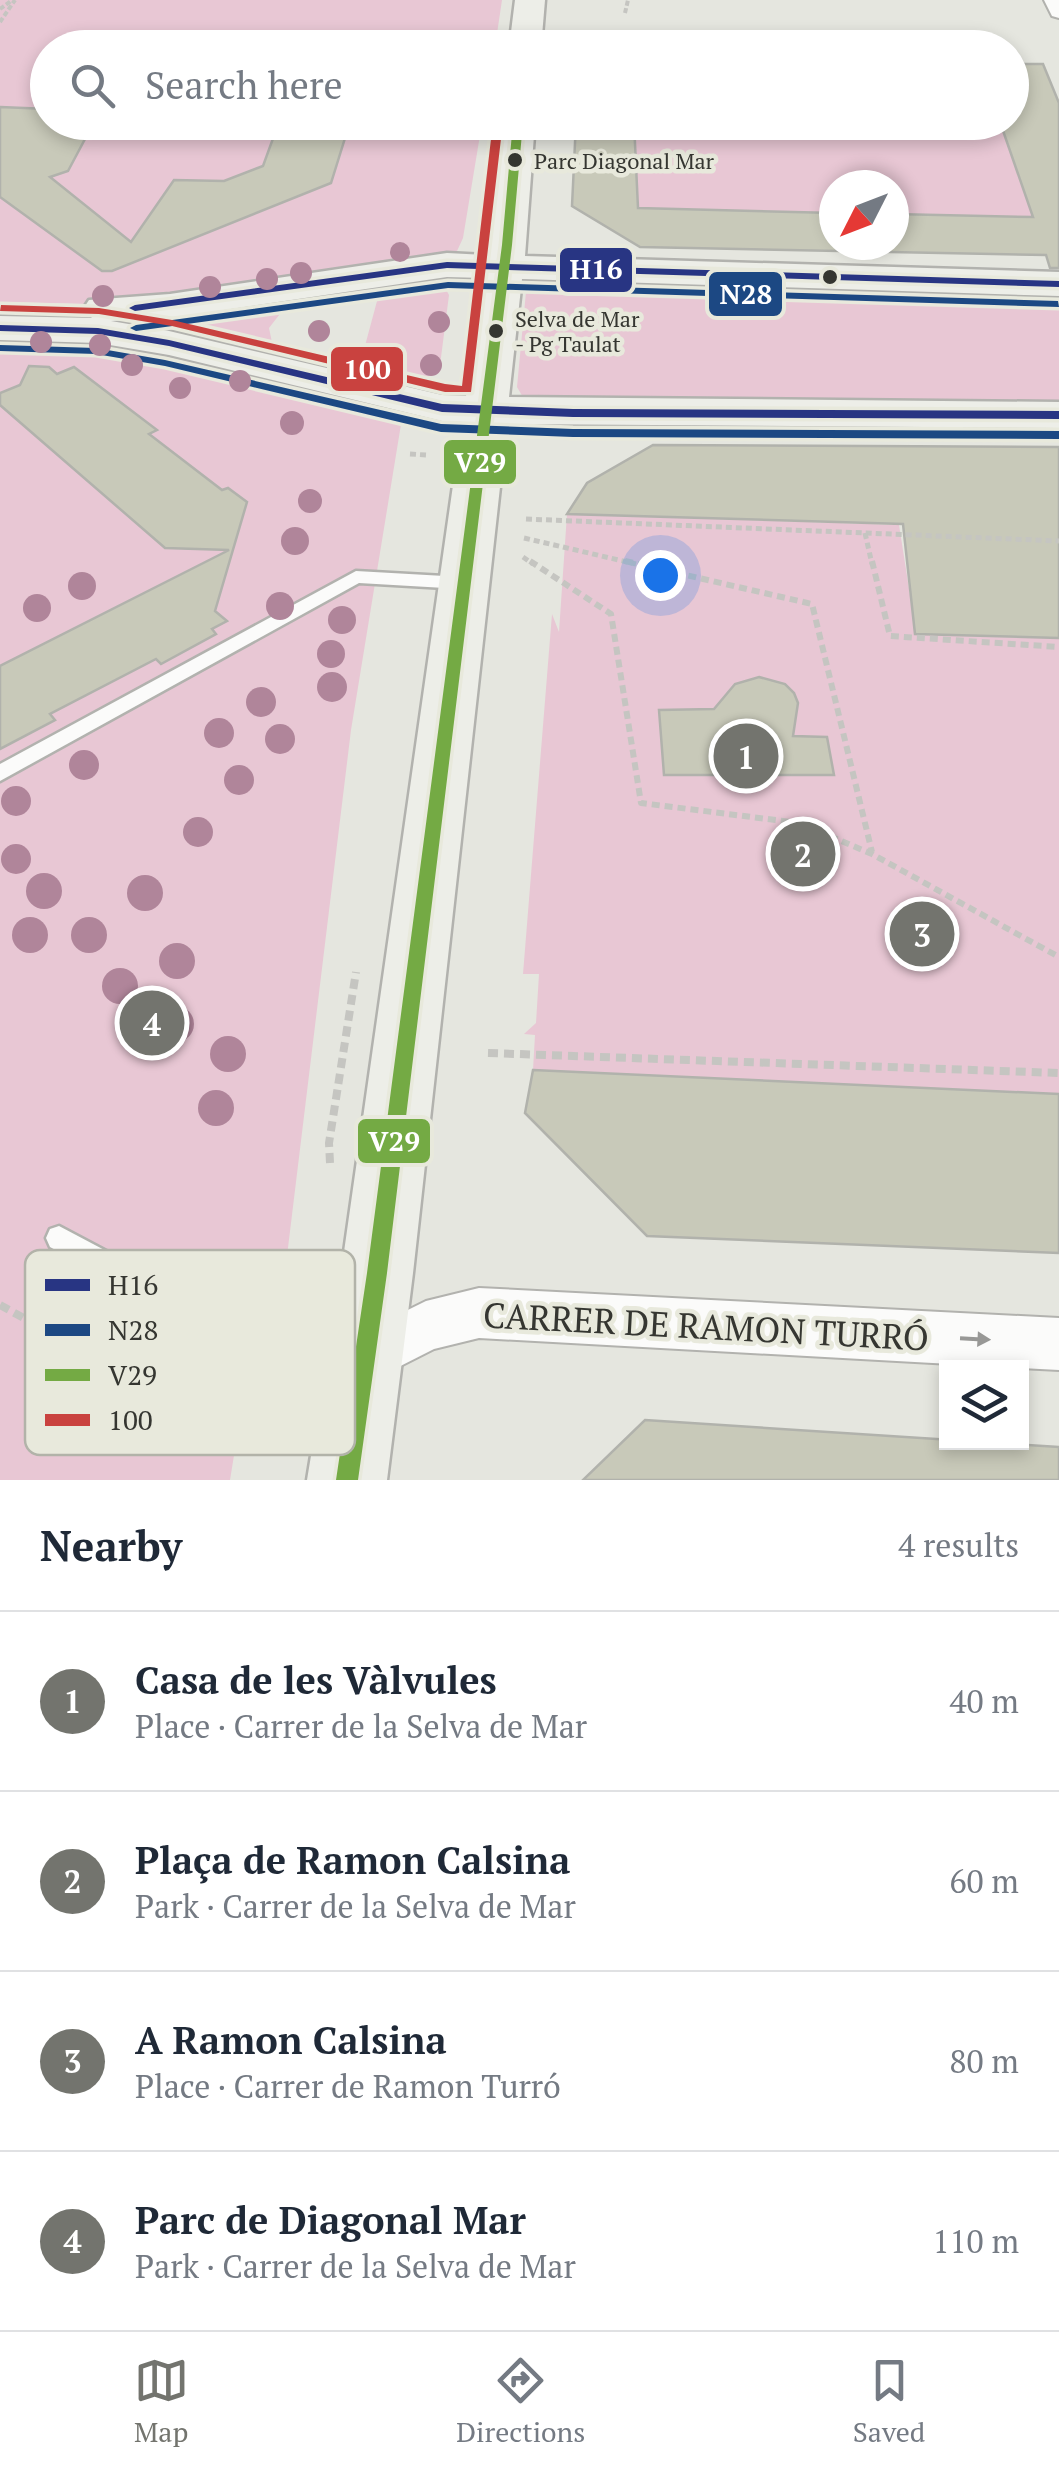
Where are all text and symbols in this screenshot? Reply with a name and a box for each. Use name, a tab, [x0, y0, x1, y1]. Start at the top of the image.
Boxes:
search box	[30, 30, 1029, 140]
icon: search	[65, 58, 120, 113]
text: Search here	[145, 60, 343, 110]
place label: Parc Diagonal Mar	[534, 146, 715, 175]
marker: Parc Diagonal Mar	[505, 150, 525, 170]
north arrow	[819, 170, 909, 260]
line badge: H16	[558, 246, 634, 294]
text: H16	[569, 250, 623, 287]
unlabelled marker	[820, 267, 840, 287]
line badge: N28	[707, 270, 784, 318]
text: N28	[720, 275, 772, 312]
place label: Selva de Mar - Pg Taulat	[515, 304, 640, 358]
marker: Selva de Mar - Pg Taulat	[486, 321, 506, 341]
line badge: 100	[329, 345, 405, 393]
text: 100	[343, 350, 391, 387]
line badge: V29	[442, 438, 518, 486]
text: V29	[454, 443, 506, 480]
your location	[635, 550, 686, 601]
pin: 1	[714, 718, 778, 794]
pin: 2	[770, 816, 836, 892]
pin: 3	[890, 896, 954, 972]
pin: 4	[120, 986, 184, 1060]
line badge: V29	[356, 1117, 432, 1165]
text: V29	[368, 1122, 420, 1159]
legend	[25, 1250, 355, 1455]
text: H16	[108, 1266, 158, 1303]
street label: CARRER DE RAMON TURRÓ	[482, 1291, 930, 1361]
text: N28	[108, 1311, 158, 1348]
one-way arrow	[960, 1331, 992, 1347]
text: V29	[108, 1356, 157, 1393]
map controls	[939, 1360, 1029, 1450]
button: layers	[939, 1360, 1029, 1450]
text: 100	[108, 1401, 153, 1438]
text: Nearby	[40, 1517, 182, 1573]
text: 4 results	[898, 1524, 1019, 1566]
text: Casa de les Vàlvules	[135, 1655, 497, 1705]
text: 1	[63, 1680, 82, 1722]
text: 40 m	[949, 1680, 1019, 1722]
text: Place · Carrer de la Selva de Mar	[135, 1705, 587, 1747]
text: Plaça de Ramon Calsina	[135, 1835, 570, 1885]
text: 2	[63, 1860, 82, 1902]
text: 60 m	[949, 1860, 1019, 1902]
text: Park · Carrer de la Selva de Mar	[135, 1885, 576, 1927]
text: A Ramon Calsina	[135, 2015, 447, 2065]
text: 3	[63, 2040, 82, 2082]
text: 80 m	[949, 2040, 1019, 2082]
text: Place · Carrer de Ramon Turró	[135, 2065, 561, 2107]
text: Parc de Diagonal Mar	[135, 2195, 526, 2245]
text: 4	[63, 2220, 82, 2262]
text: 110 m	[932, 2220, 1019, 2262]
text: Park · Carrer de la Selva de Mar	[135, 2245, 576, 2287]
tab: Map	[134, 2353, 189, 2450]
tab: Directions	[456, 2353, 585, 2450]
tab: Saved	[853, 2353, 925, 2450]

